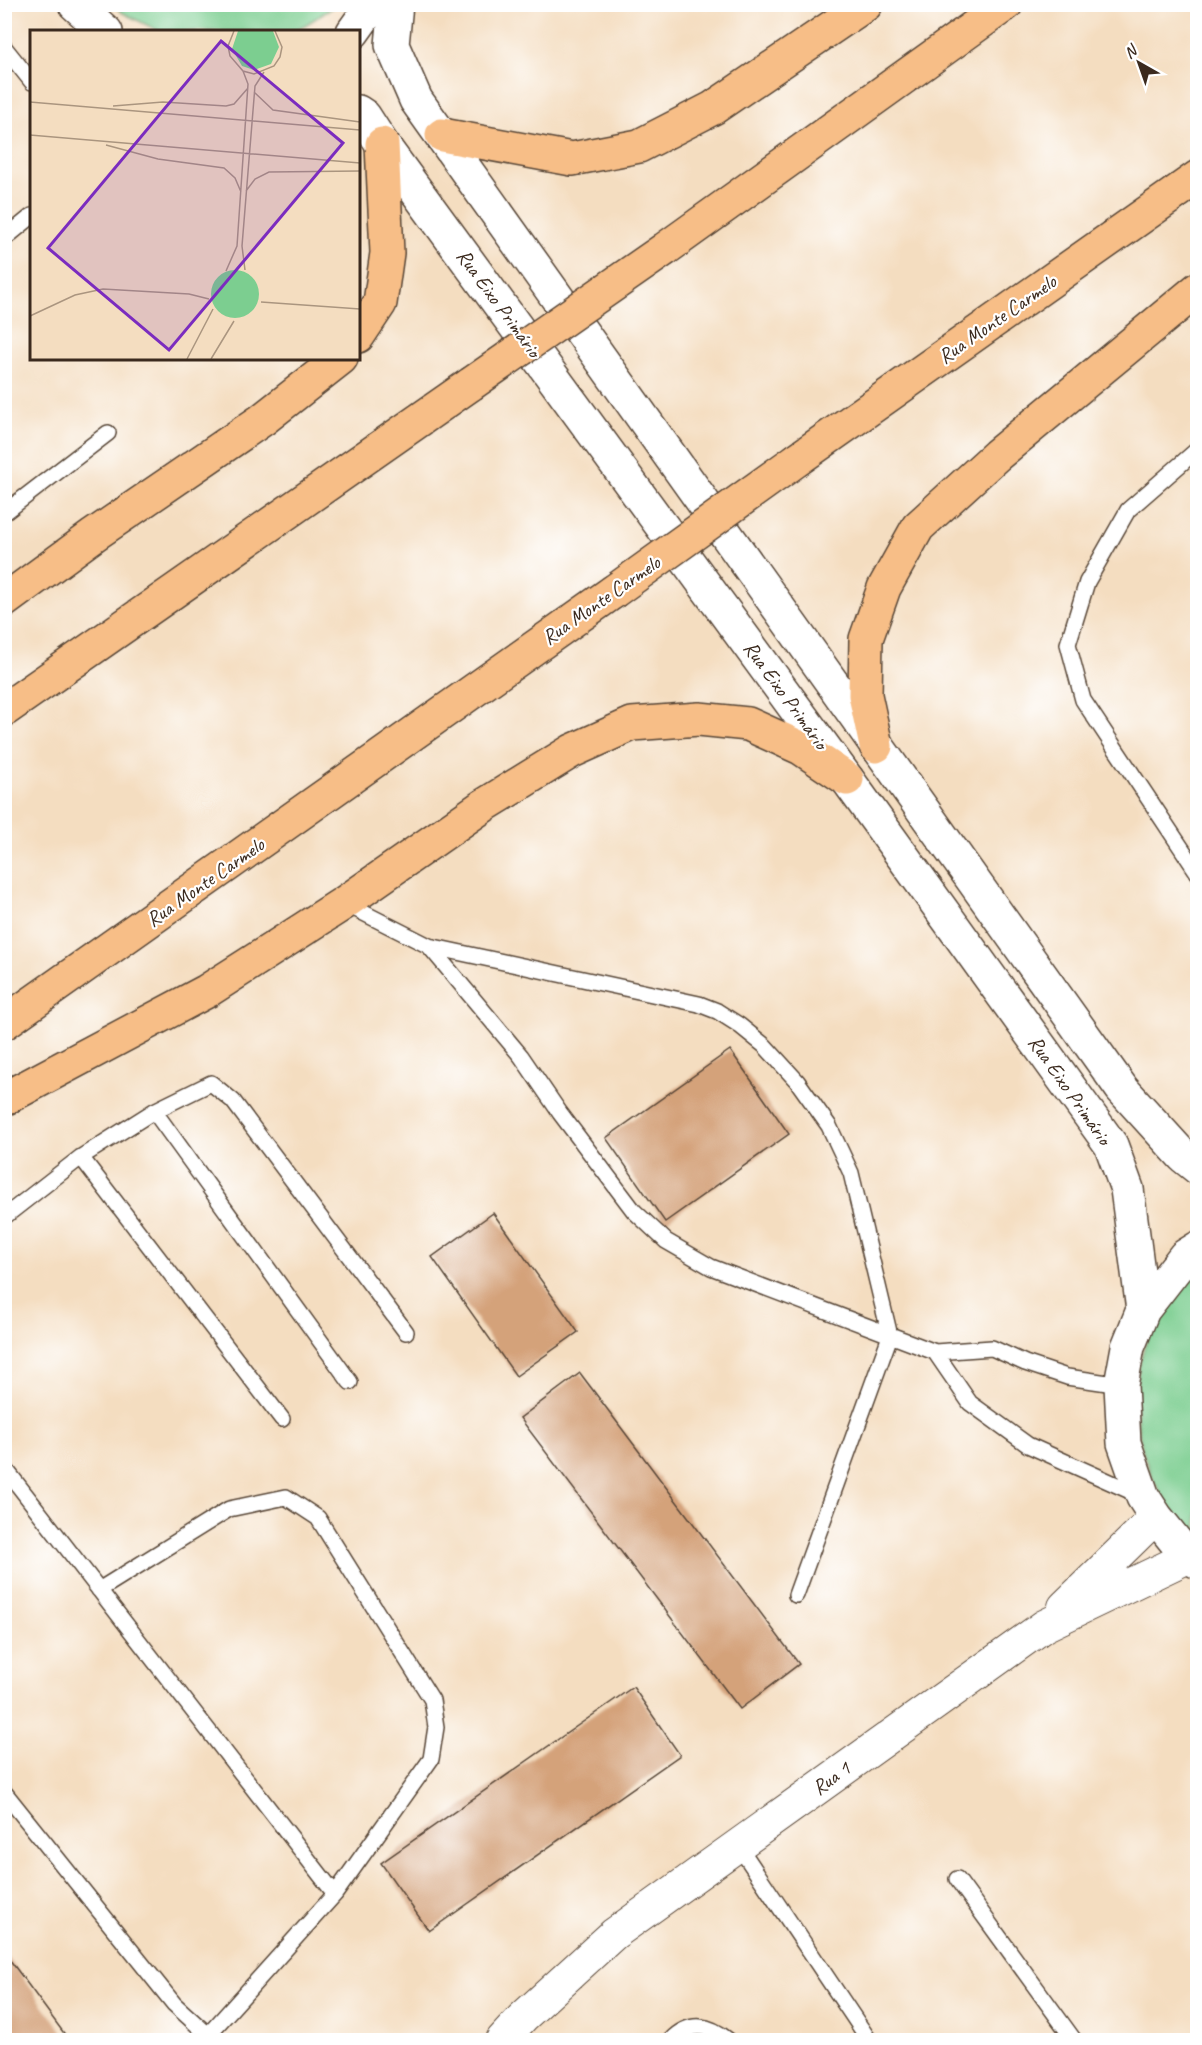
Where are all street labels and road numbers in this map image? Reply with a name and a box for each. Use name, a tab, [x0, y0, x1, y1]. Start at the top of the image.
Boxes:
street label: Rua Eixo Primário	[451, 244, 549, 364]
street label: Rua Monte Carmelo	[933, 268, 1062, 369]
street label: Rua Monte Carmelo	[537, 549, 666, 650]
street label: Rua Eixo Primário	[738, 636, 836, 756]
street label: Rua Monte Carmelo	[141, 831, 270, 932]
street label: Rua Eixo Primário	[1023, 1030, 1119, 1152]
street label: Rua 1	[807, 1754, 857, 1801]

